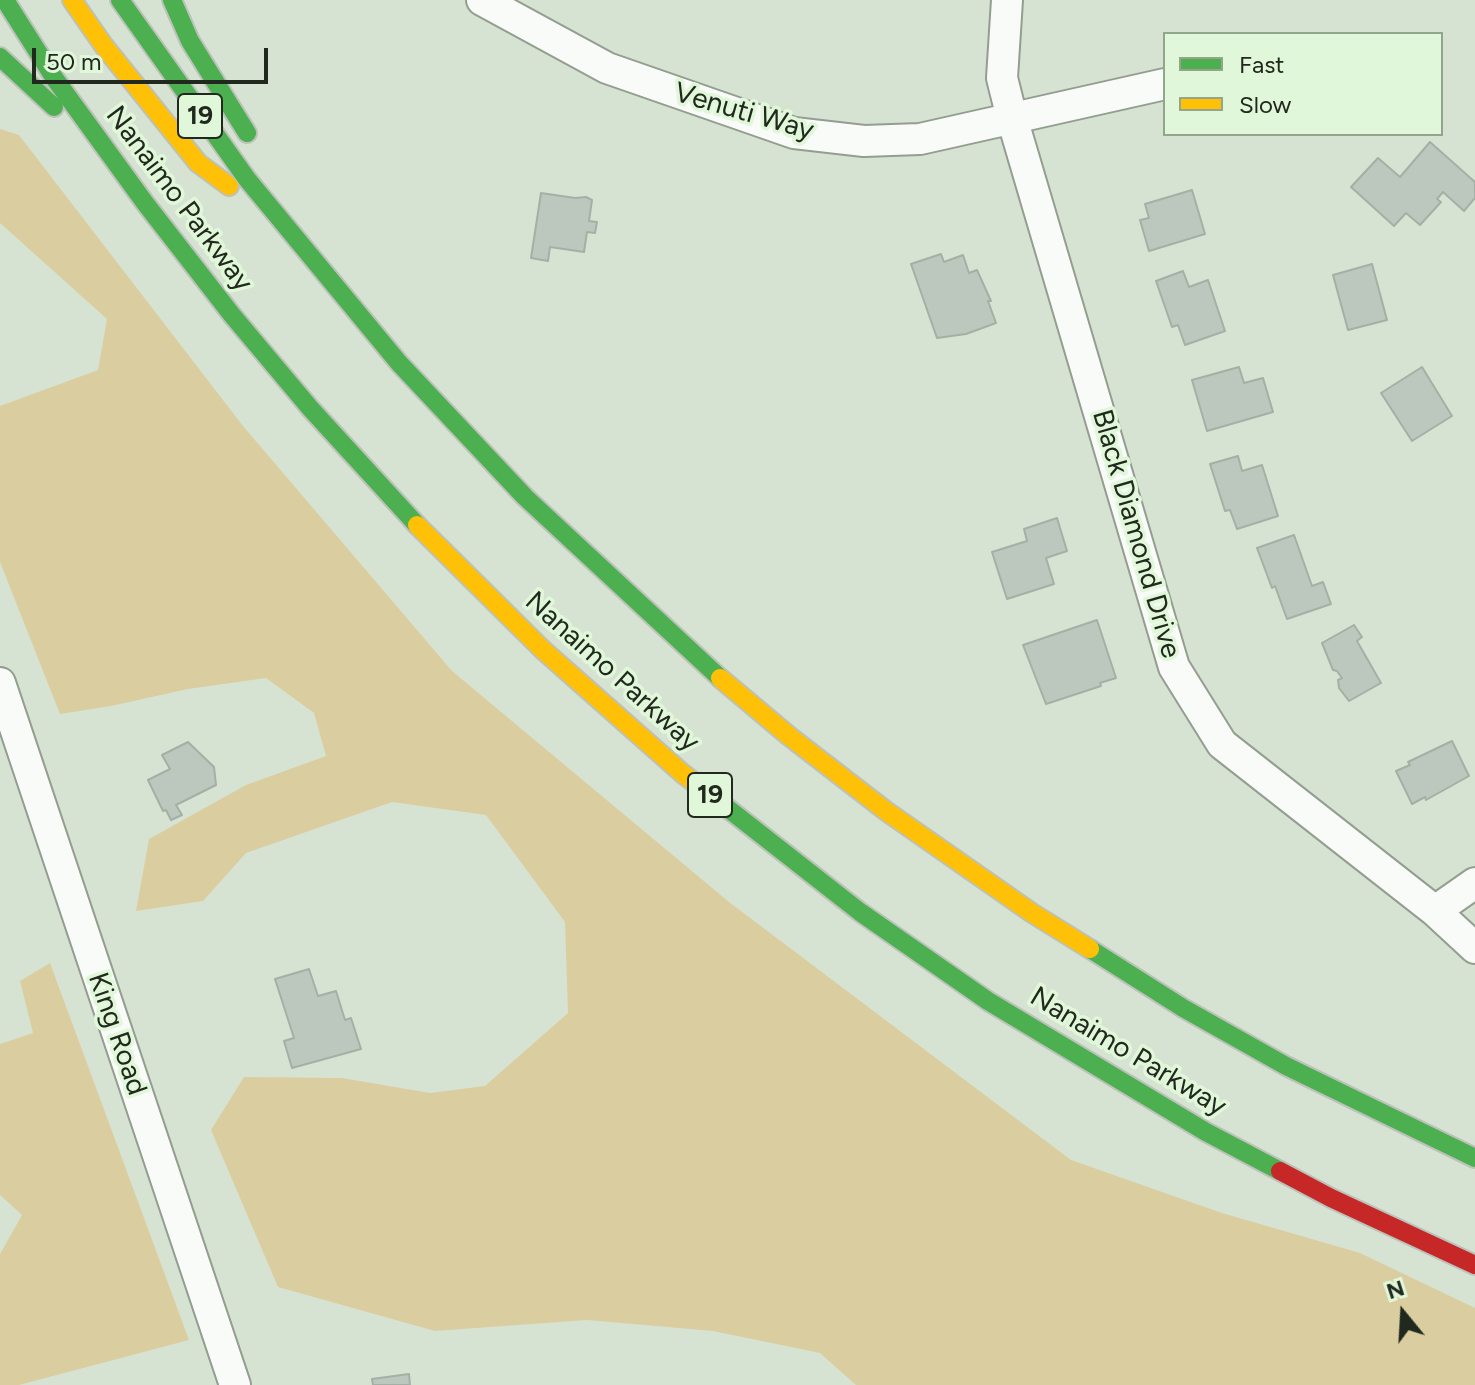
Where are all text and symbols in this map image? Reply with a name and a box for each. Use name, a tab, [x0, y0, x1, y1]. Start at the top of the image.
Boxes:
scale bar	[36, 32, 272, 82]
legend	[1163, 32, 1443, 136]
text: 50 m	[46, 47, 102, 76]
text: Fast	[1239, 50, 1284, 79]
street label: Venuti Way	[670, 76, 818, 148]
text: Slow	[1239, 90, 1291, 119]
road number: 19	[178, 94, 222, 138]
street label: Nanaimo Parkway	[98, 100, 260, 298]
street label: Black Diamond Drive	[1084, 406, 1188, 662]
street label: Nanaimo Parkway	[518, 585, 706, 759]
road number: 19	[688, 773, 732, 817]
street label: King Road	[80, 968, 154, 1100]
street label: Nanaimo Parkway	[1024, 980, 1232, 1124]
north arrow	[1363, 1273, 1443, 1353]
text: N	[1383, 1274, 1408, 1305]

